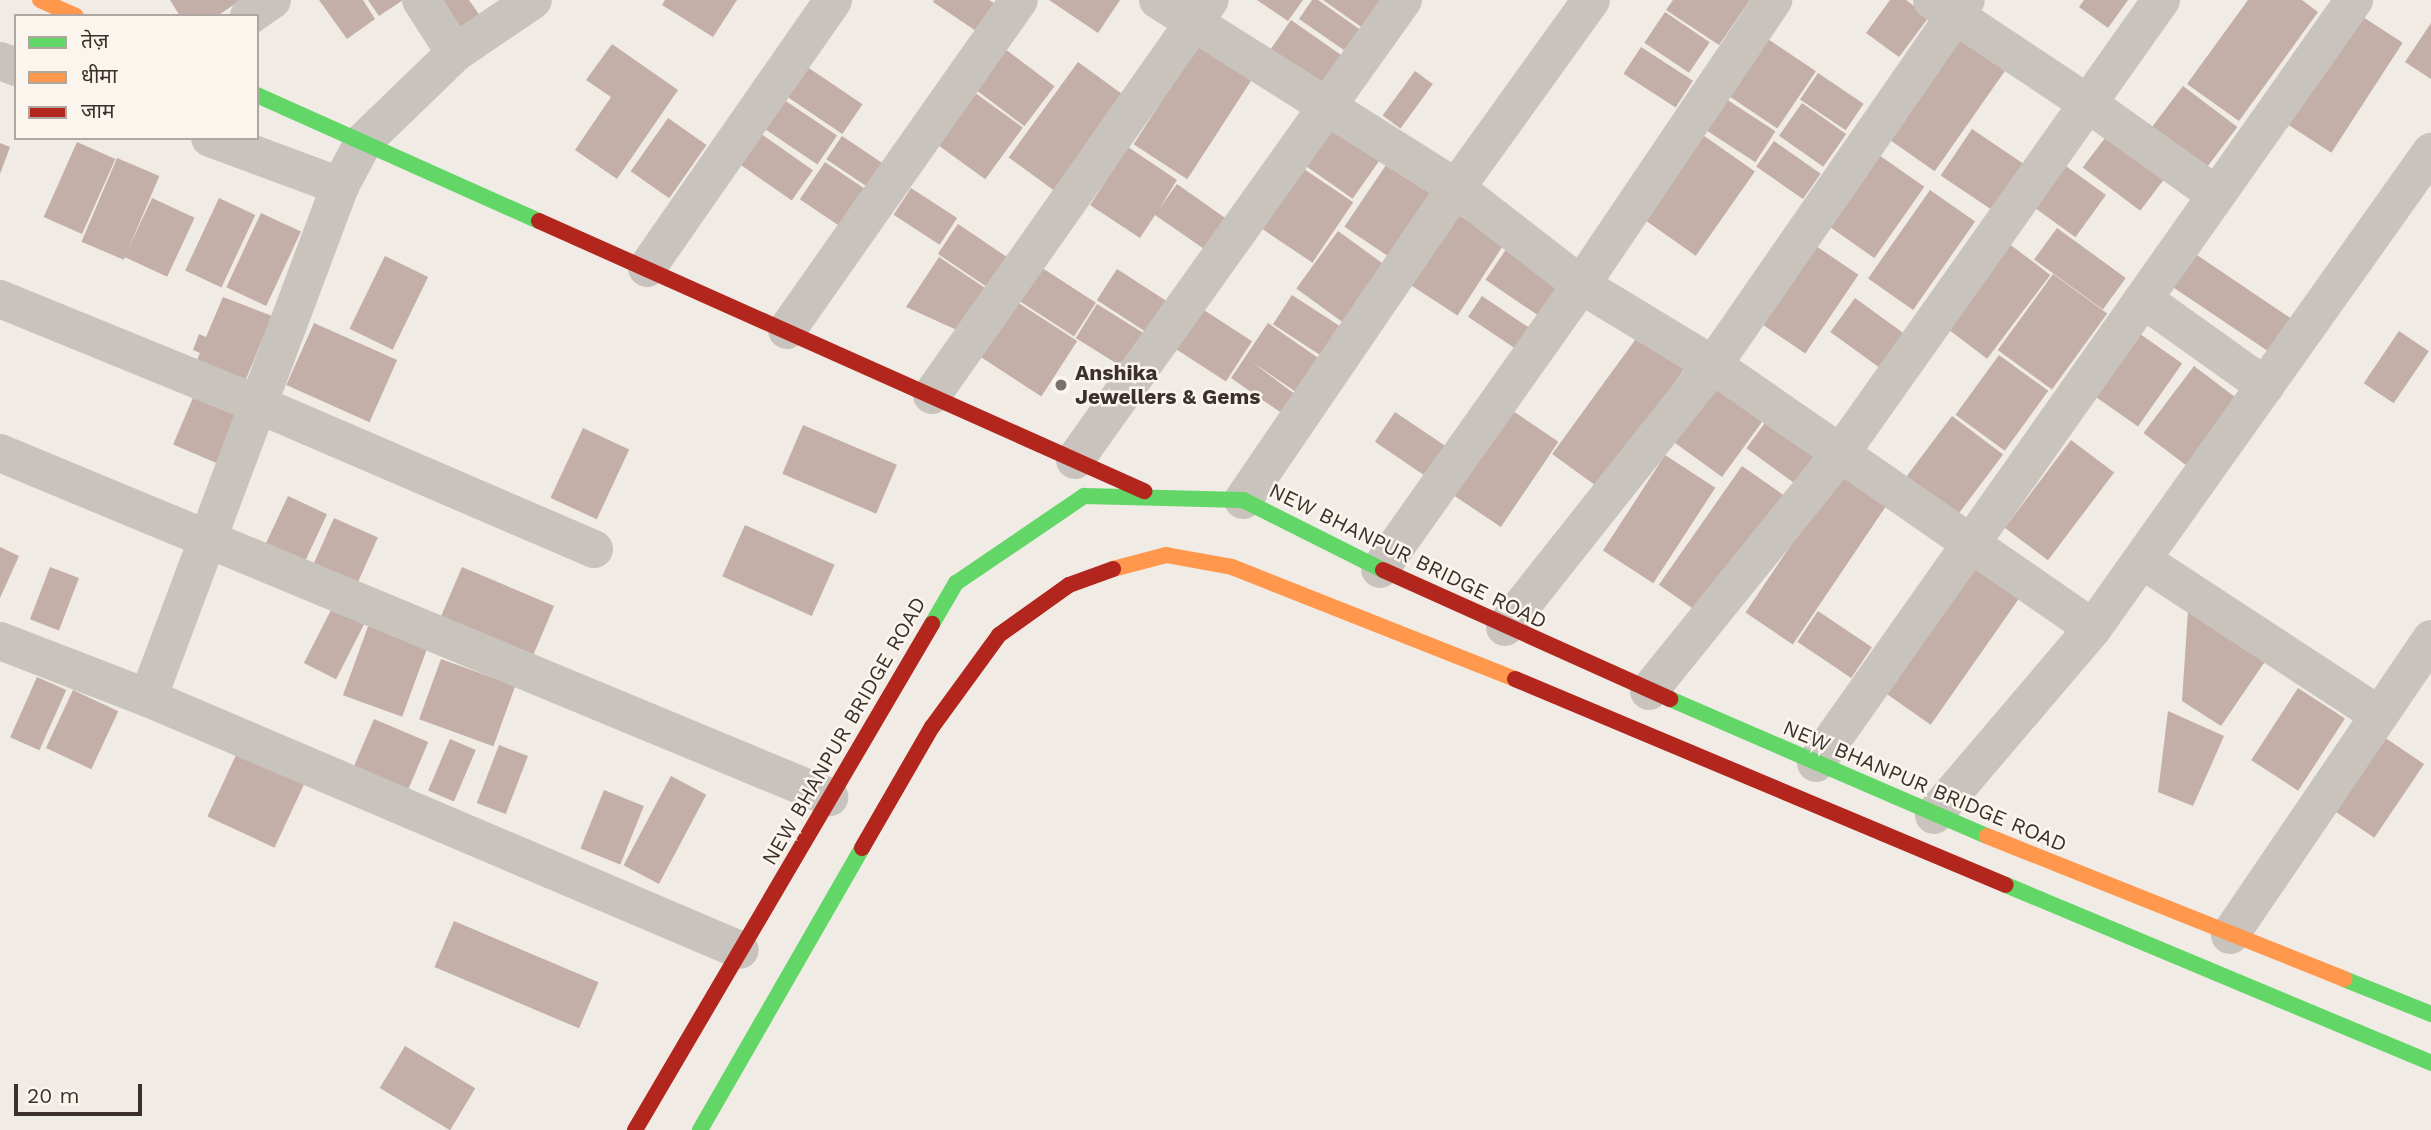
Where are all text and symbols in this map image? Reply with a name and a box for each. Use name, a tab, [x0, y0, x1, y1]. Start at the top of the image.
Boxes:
legend	[14, 14, 259, 140]
text: तेज़	[81, 28, 109, 53]
text: धीमा	[81, 63, 117, 88]
text: जाम	[81, 98, 115, 123]
place label: Anshika Jewellers & Gems	[1075, 360, 1260, 410]
marker: Anshika Jewellers & Gems	[1053, 377, 1069, 393]
street label: NEW BHANPUR BRIDGE ROAD	[1265, 478, 1551, 634]
street label: NEW BHANPUR BRIDGE ROAD	[757, 592, 931, 870]
street label: NEW BHANPUR BRIDGE ROAD	[1779, 715, 2071, 857]
scale bar	[18, 1070, 145, 1114]
text: 20 m	[27, 1083, 79, 1108]

